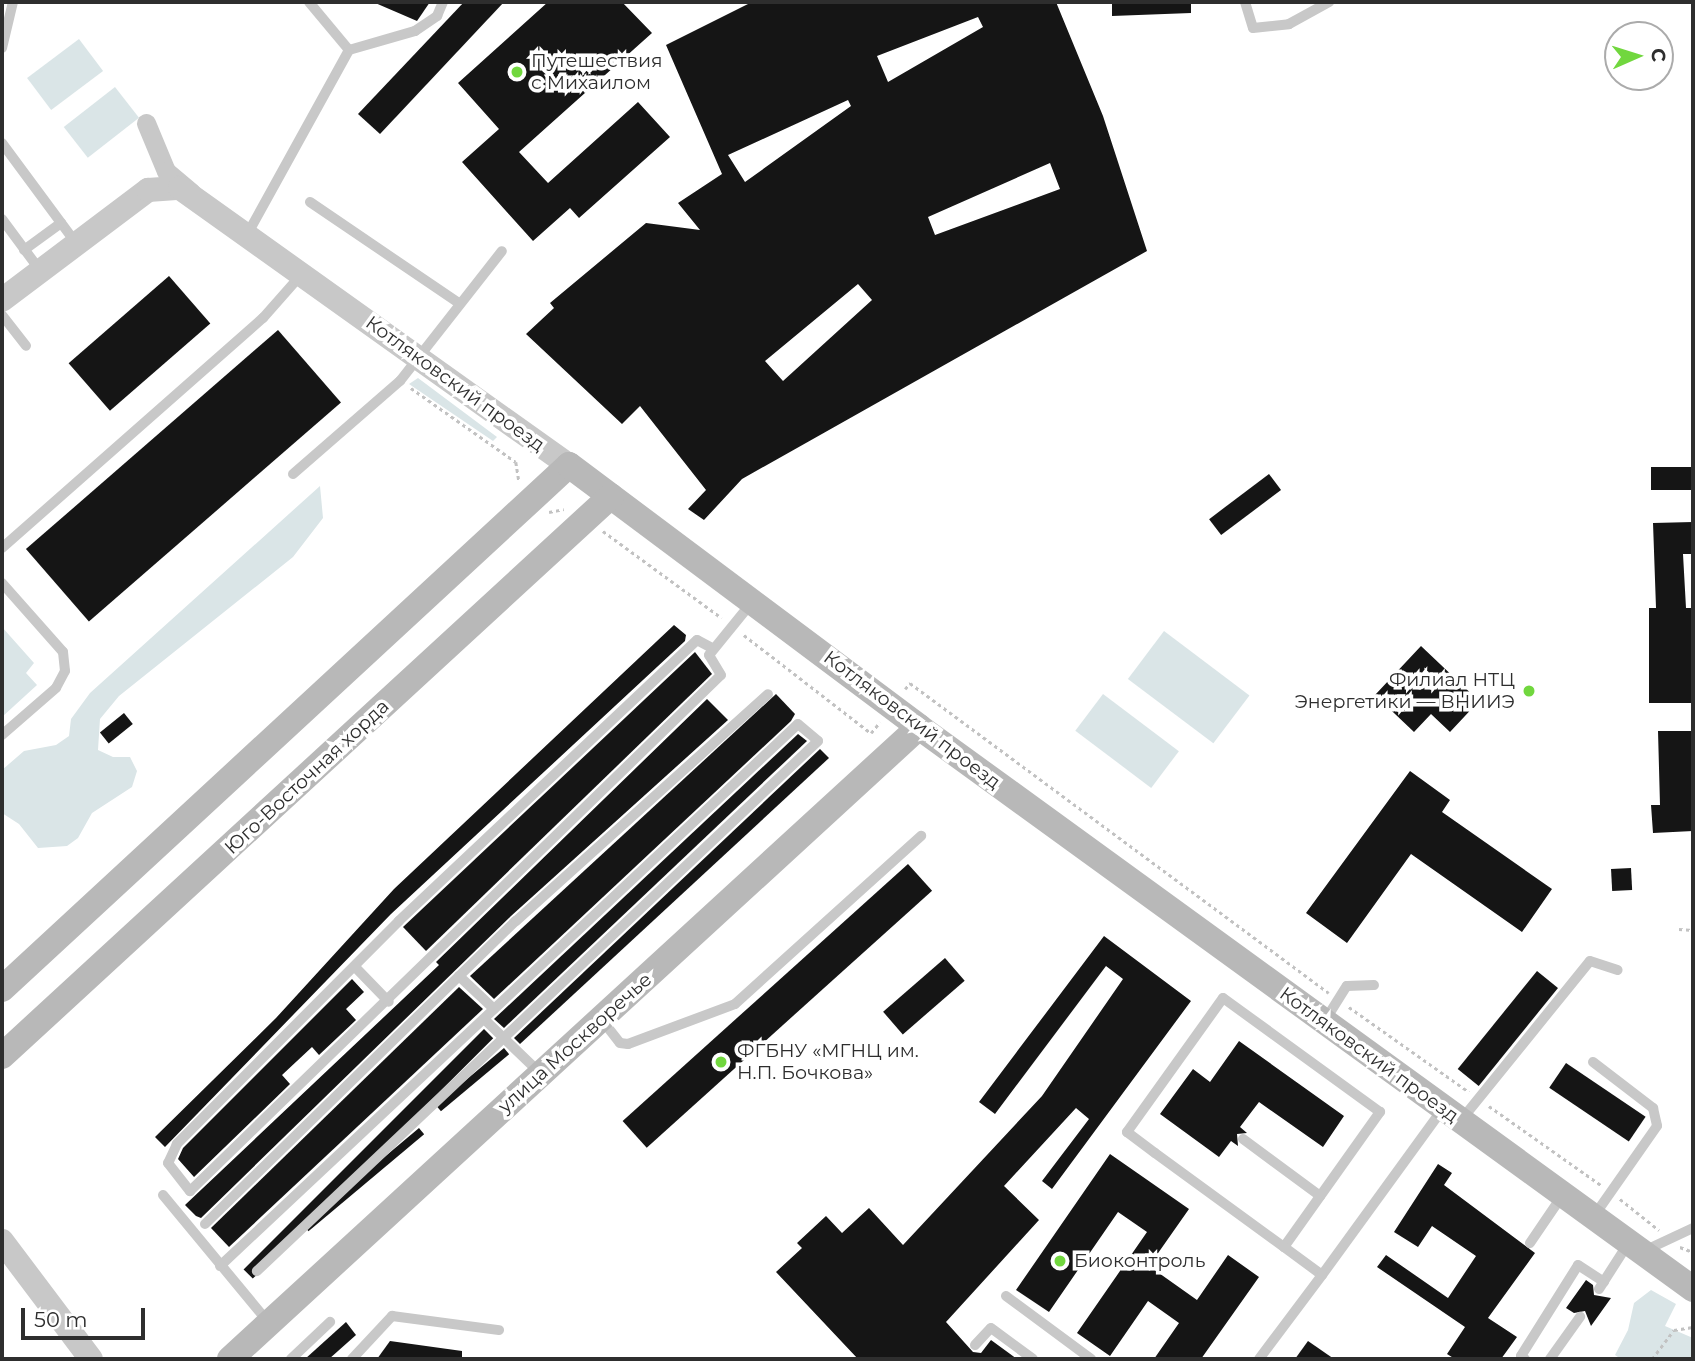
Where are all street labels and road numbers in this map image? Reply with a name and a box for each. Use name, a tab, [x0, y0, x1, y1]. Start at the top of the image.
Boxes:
street label: Котляковский проезд	[361, 311, 549, 457]
street label: Котляковский проезд	[819, 646, 1005, 794]
street label: Юго-Восточная хорда	[220, 695, 394, 859]
street label: улица Москворечье	[494, 968, 656, 1118]
street label: Котляковский проезд	[1275, 982, 1463, 1128]

